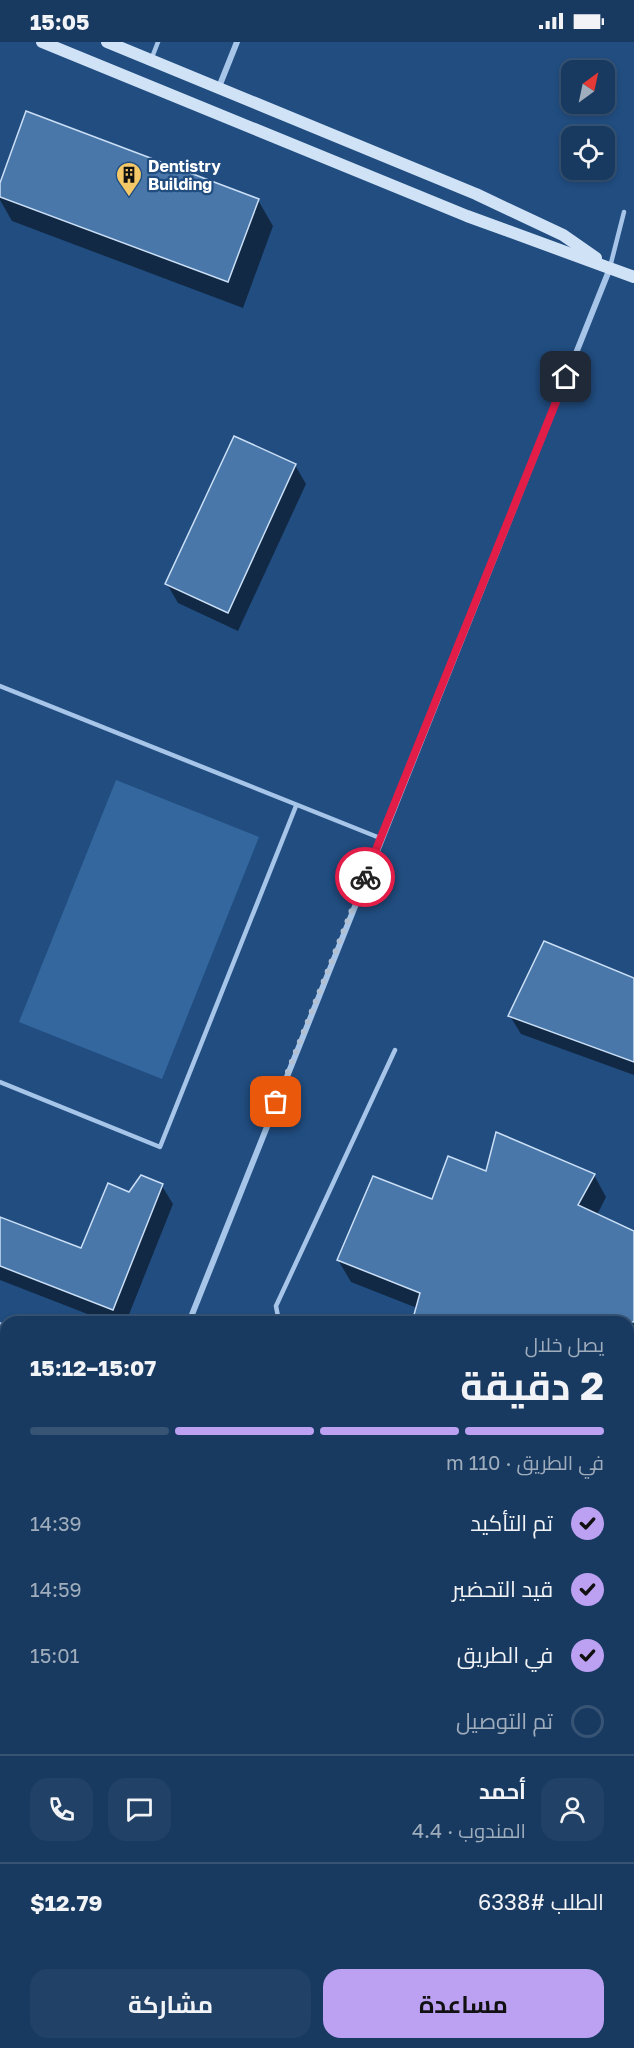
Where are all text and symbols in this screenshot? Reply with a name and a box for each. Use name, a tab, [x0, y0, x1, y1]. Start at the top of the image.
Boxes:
text: 15:05	[30, 8, 90, 35]
north arrow	[561, 60, 615, 114]
map controls	[561, 60, 615, 180]
button: locate	[561, 126, 615, 180]
place label: Dentistry Building	[148, 156, 221, 194]
building icon: Dentistry Building	[114, 160, 144, 198]
pin	[540, 351, 591, 402]
icon: home	[549, 360, 582, 393]
courier	[335, 847, 395, 907]
icon: bike	[349, 861, 382, 894]
pin	[250, 1076, 301, 1127]
icon: bag	[259, 1085, 292, 1118]
text: يصل خلال	[525, 1332, 604, 1356]
text: 15:07–15:12	[30, 1354, 156, 1381]
text: 2 دقيقة	[460, 1362, 604, 1409]
text: في الطريق · 110 m	[446, 1450, 604, 1474]
icon: check	[571, 1507, 604, 1540]
text: تم التأكيد	[470, 1509, 553, 1536]
text: 14:39	[30, 1511, 82, 1535]
icon: check	[571, 1573, 604, 1606]
text: قيد التحضير	[452, 1575, 553, 1602]
text: 14:59	[30, 1577, 82, 1601]
icon: check	[571, 1639, 604, 1672]
text: في الطريق	[457, 1641, 553, 1668]
text: 15:01	[30, 1643, 79, 1667]
text: تم التوصيل	[456, 1707, 553, 1734]
text: أحمد	[479, 1777, 526, 1804]
button: phone	[30, 1778, 93, 1841]
button: chat	[108, 1778, 171, 1841]
button: person	[541, 1778, 604, 1841]
text: المندوب · 4.4	[412, 1818, 526, 1842]
text: الطلب #6338	[478, 1888, 604, 1915]
text: $12.79	[30, 1889, 103, 1916]
button: مشاركة	[30, 1969, 311, 2038]
button: مساعدة	[323, 1969, 604, 2038]

